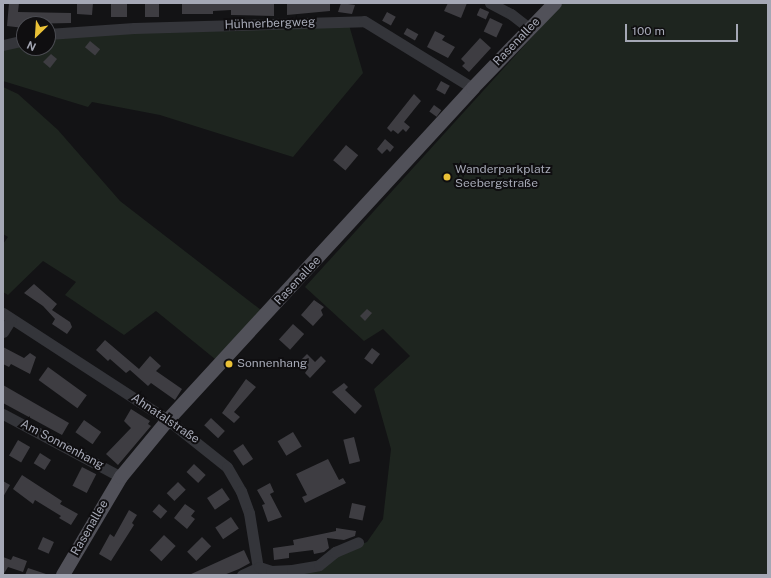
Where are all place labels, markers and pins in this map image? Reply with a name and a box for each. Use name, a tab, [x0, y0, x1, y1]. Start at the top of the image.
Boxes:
place label: Wanderparkplatz Seebergstraße	[455, 163, 551, 191]
marker: Wanderparkplatz Seebergstraße	[442, 172, 452, 182]
place label: Sonnenhang	[237, 357, 307, 371]
marker: Sonnenhang	[224, 359, 234, 369]

